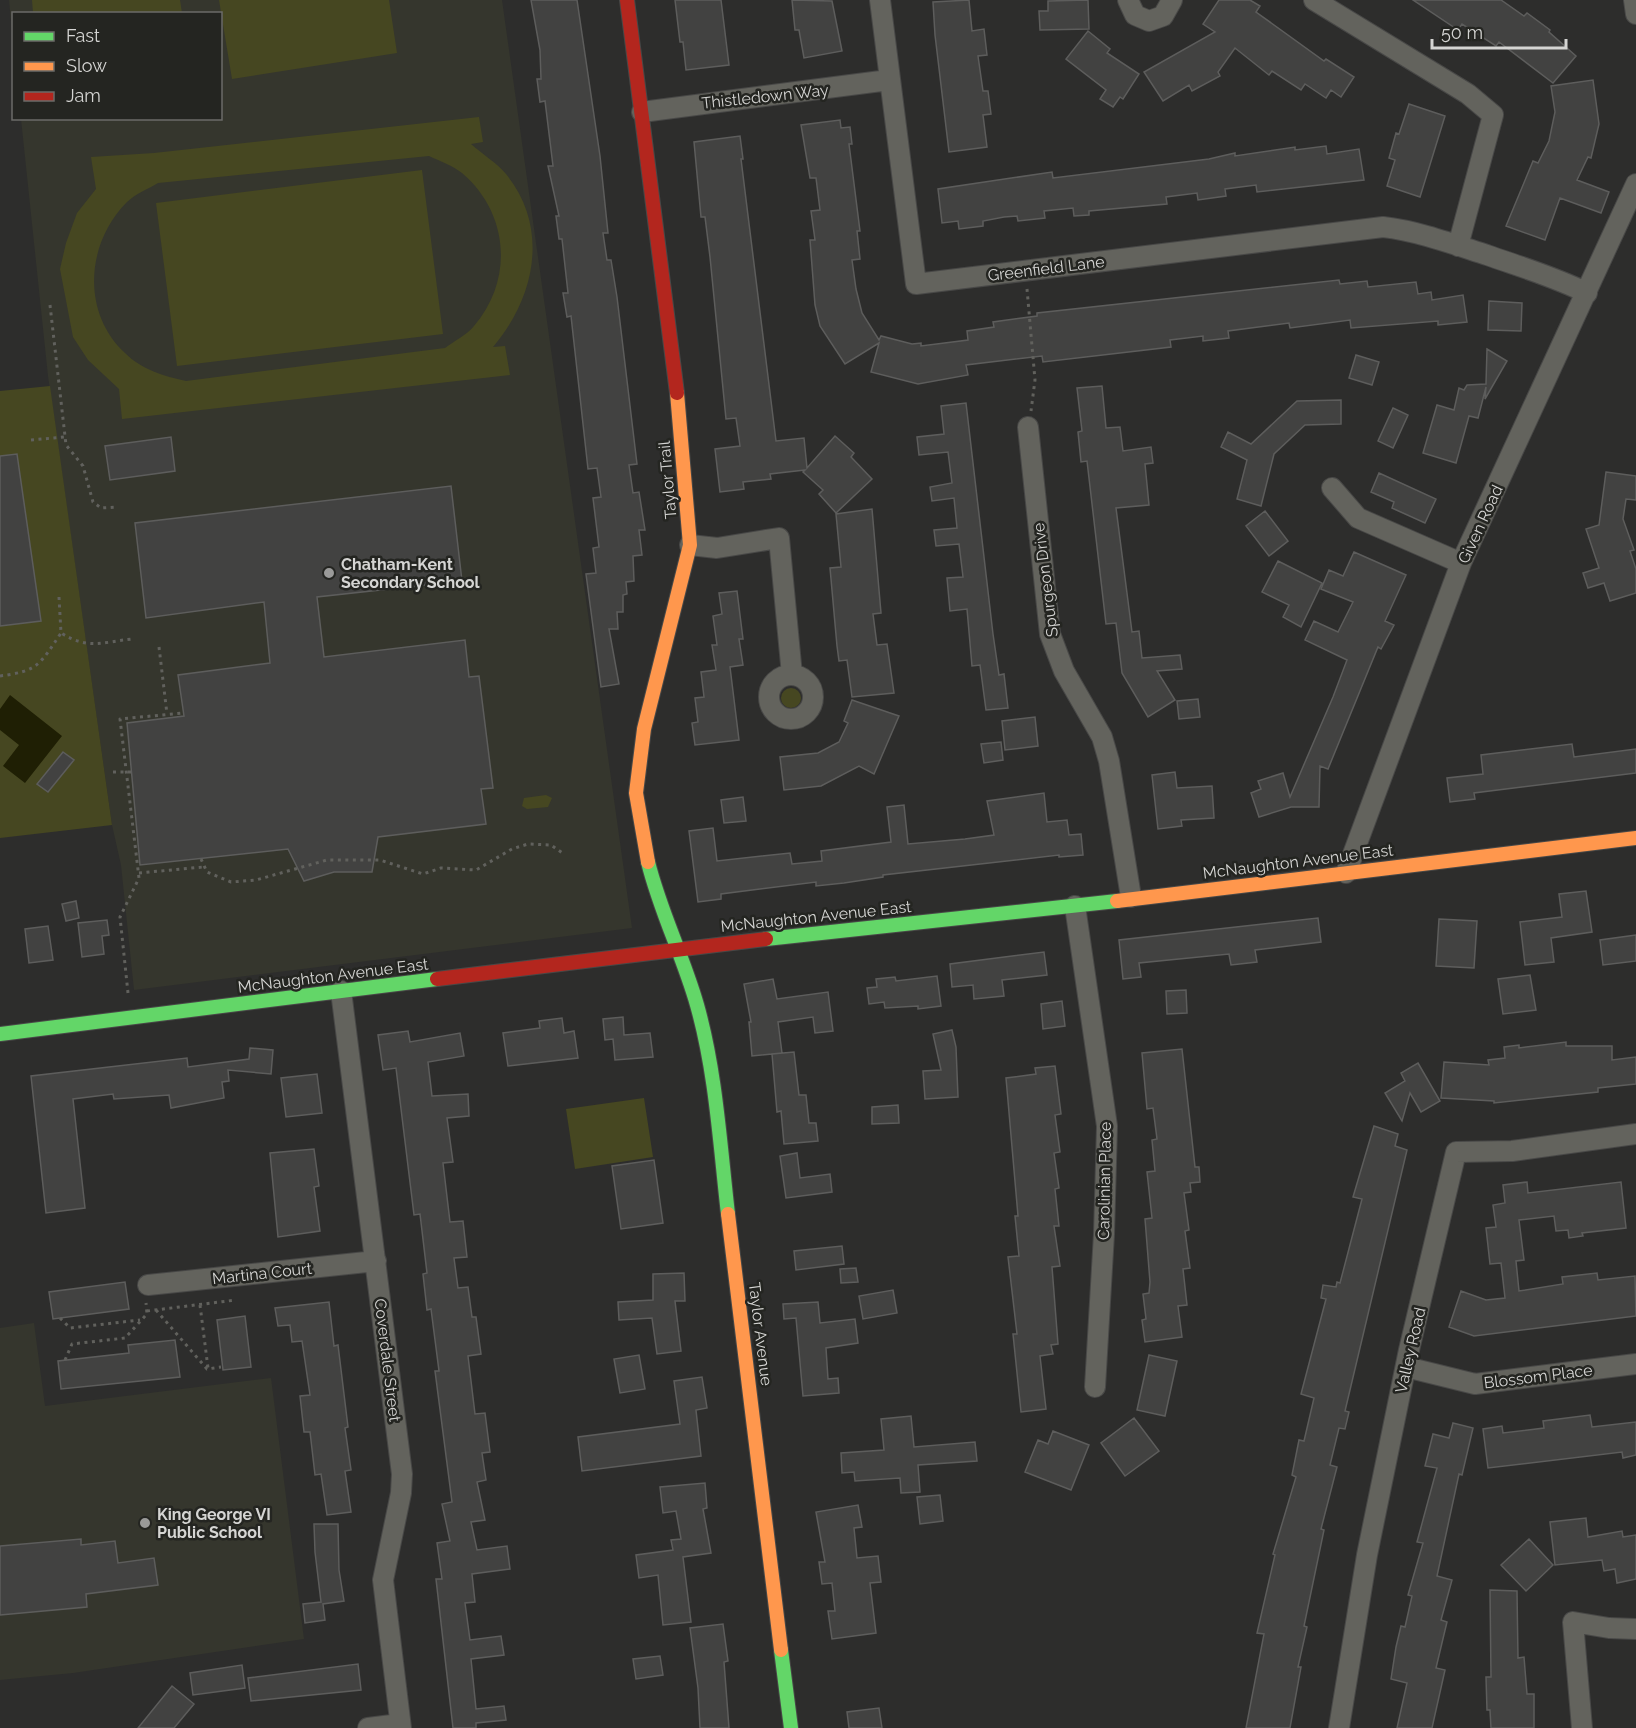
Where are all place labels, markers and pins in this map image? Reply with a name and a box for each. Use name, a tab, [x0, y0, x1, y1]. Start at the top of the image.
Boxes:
place label: Chatham-Kent Secondary School	[341, 555, 481, 592]
marker: Chatham-Kent Secondary School	[322, 566, 336, 580]
place label: King George VI Public School	[157, 1505, 271, 1542]
marker: King George VI Public School	[138, 1516, 152, 1530]

